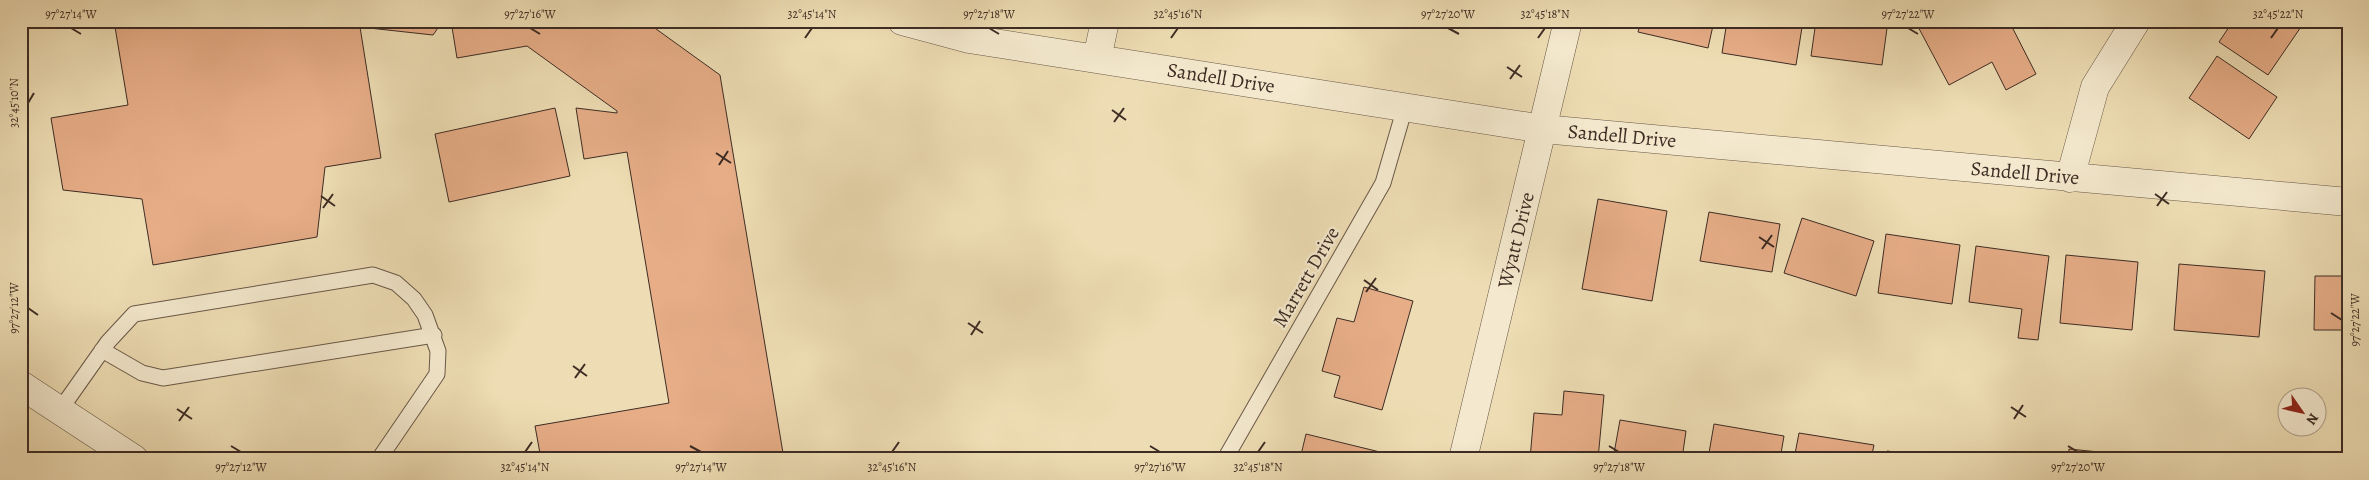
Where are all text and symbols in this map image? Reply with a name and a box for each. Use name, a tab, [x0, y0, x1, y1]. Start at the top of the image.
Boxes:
text: 97°27'14"W	[45, 6, 97, 22]
text: 97°27'16"W	[504, 6, 557, 22]
text: 32°45'14"N	[788, 6, 837, 22]
text: 97°27'18"W	[963, 6, 1016, 22]
text: 32°45'16"N	[1154, 6, 1203, 22]
text: 97°27'20"W	[1421, 6, 1476, 22]
text: 32°45'18"N	[1520, 6, 1570, 22]
text: 97°27'22"W	[1881, 6, 1935, 22]
text: 32°45'22"N	[2253, 6, 2304, 22]
street label: Sandell Drive	[1165, 56, 1277, 100]
text: 32°45'10"N	[6, 78, 22, 128]
street label: Sandell Drive	[1567, 118, 1677, 154]
street label: Sandell Drive	[1970, 155, 2080, 191]
street label: Wyatt Drive	[1491, 189, 1541, 292]
street label: Marrett Drive	[1266, 222, 1346, 332]
text: 97°27'12"W	[6, 281, 22, 334]
text: 97°27'22"W	[2347, 293, 2363, 347]
north arrow	[2276, 388, 2326, 438]
text: N	[2302, 409, 2323, 429]
text: 97°27'12"W	[215, 459, 268, 475]
text: 32°45'14"N	[501, 459, 550, 475]
text: 97°27'14"W	[675, 459, 727, 475]
text: 32°45'16"N	[868, 459, 917, 475]
text: 97°27'16"W	[1134, 459, 1187, 475]
text: 32°45'18"N	[1233, 459, 1283, 475]
text: 97°27'18"W	[1593, 459, 1646, 475]
text: 97°27'20"W	[2051, 459, 2106, 475]

